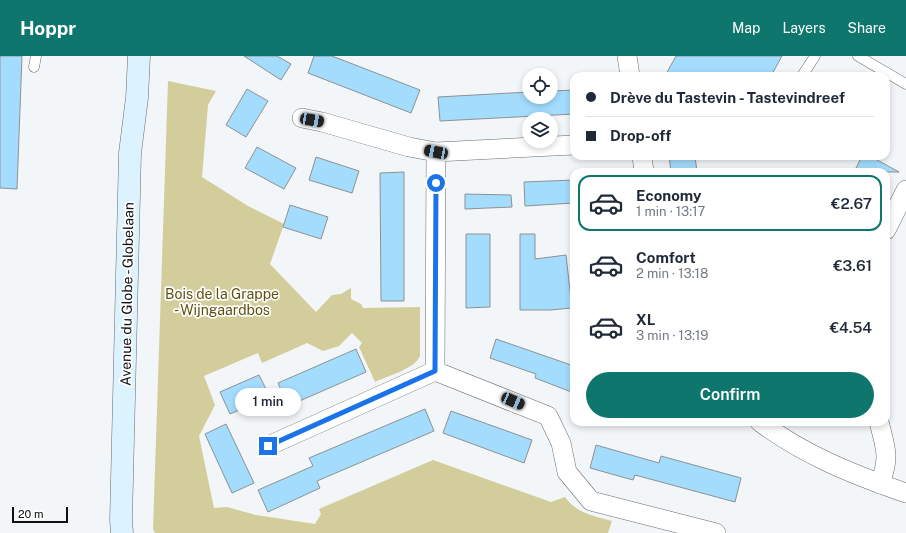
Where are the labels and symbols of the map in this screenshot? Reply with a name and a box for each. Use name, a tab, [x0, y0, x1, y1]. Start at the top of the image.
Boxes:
car	[299, 112, 325, 128]
car	[423, 144, 449, 160]
route start	[427, 174, 445, 192]
street label: Avenue du Globe - Globelaan	[117, 202, 137, 386]
park label: Bois de la Grappe - Wijngaardbos	[165, 286, 279, 318]
callout: 1 min	[235, 388, 301, 416]
car	[500, 391, 526, 411]
route end	[259, 437, 277, 455]
scale bar	[12, 505, 68, 524]

